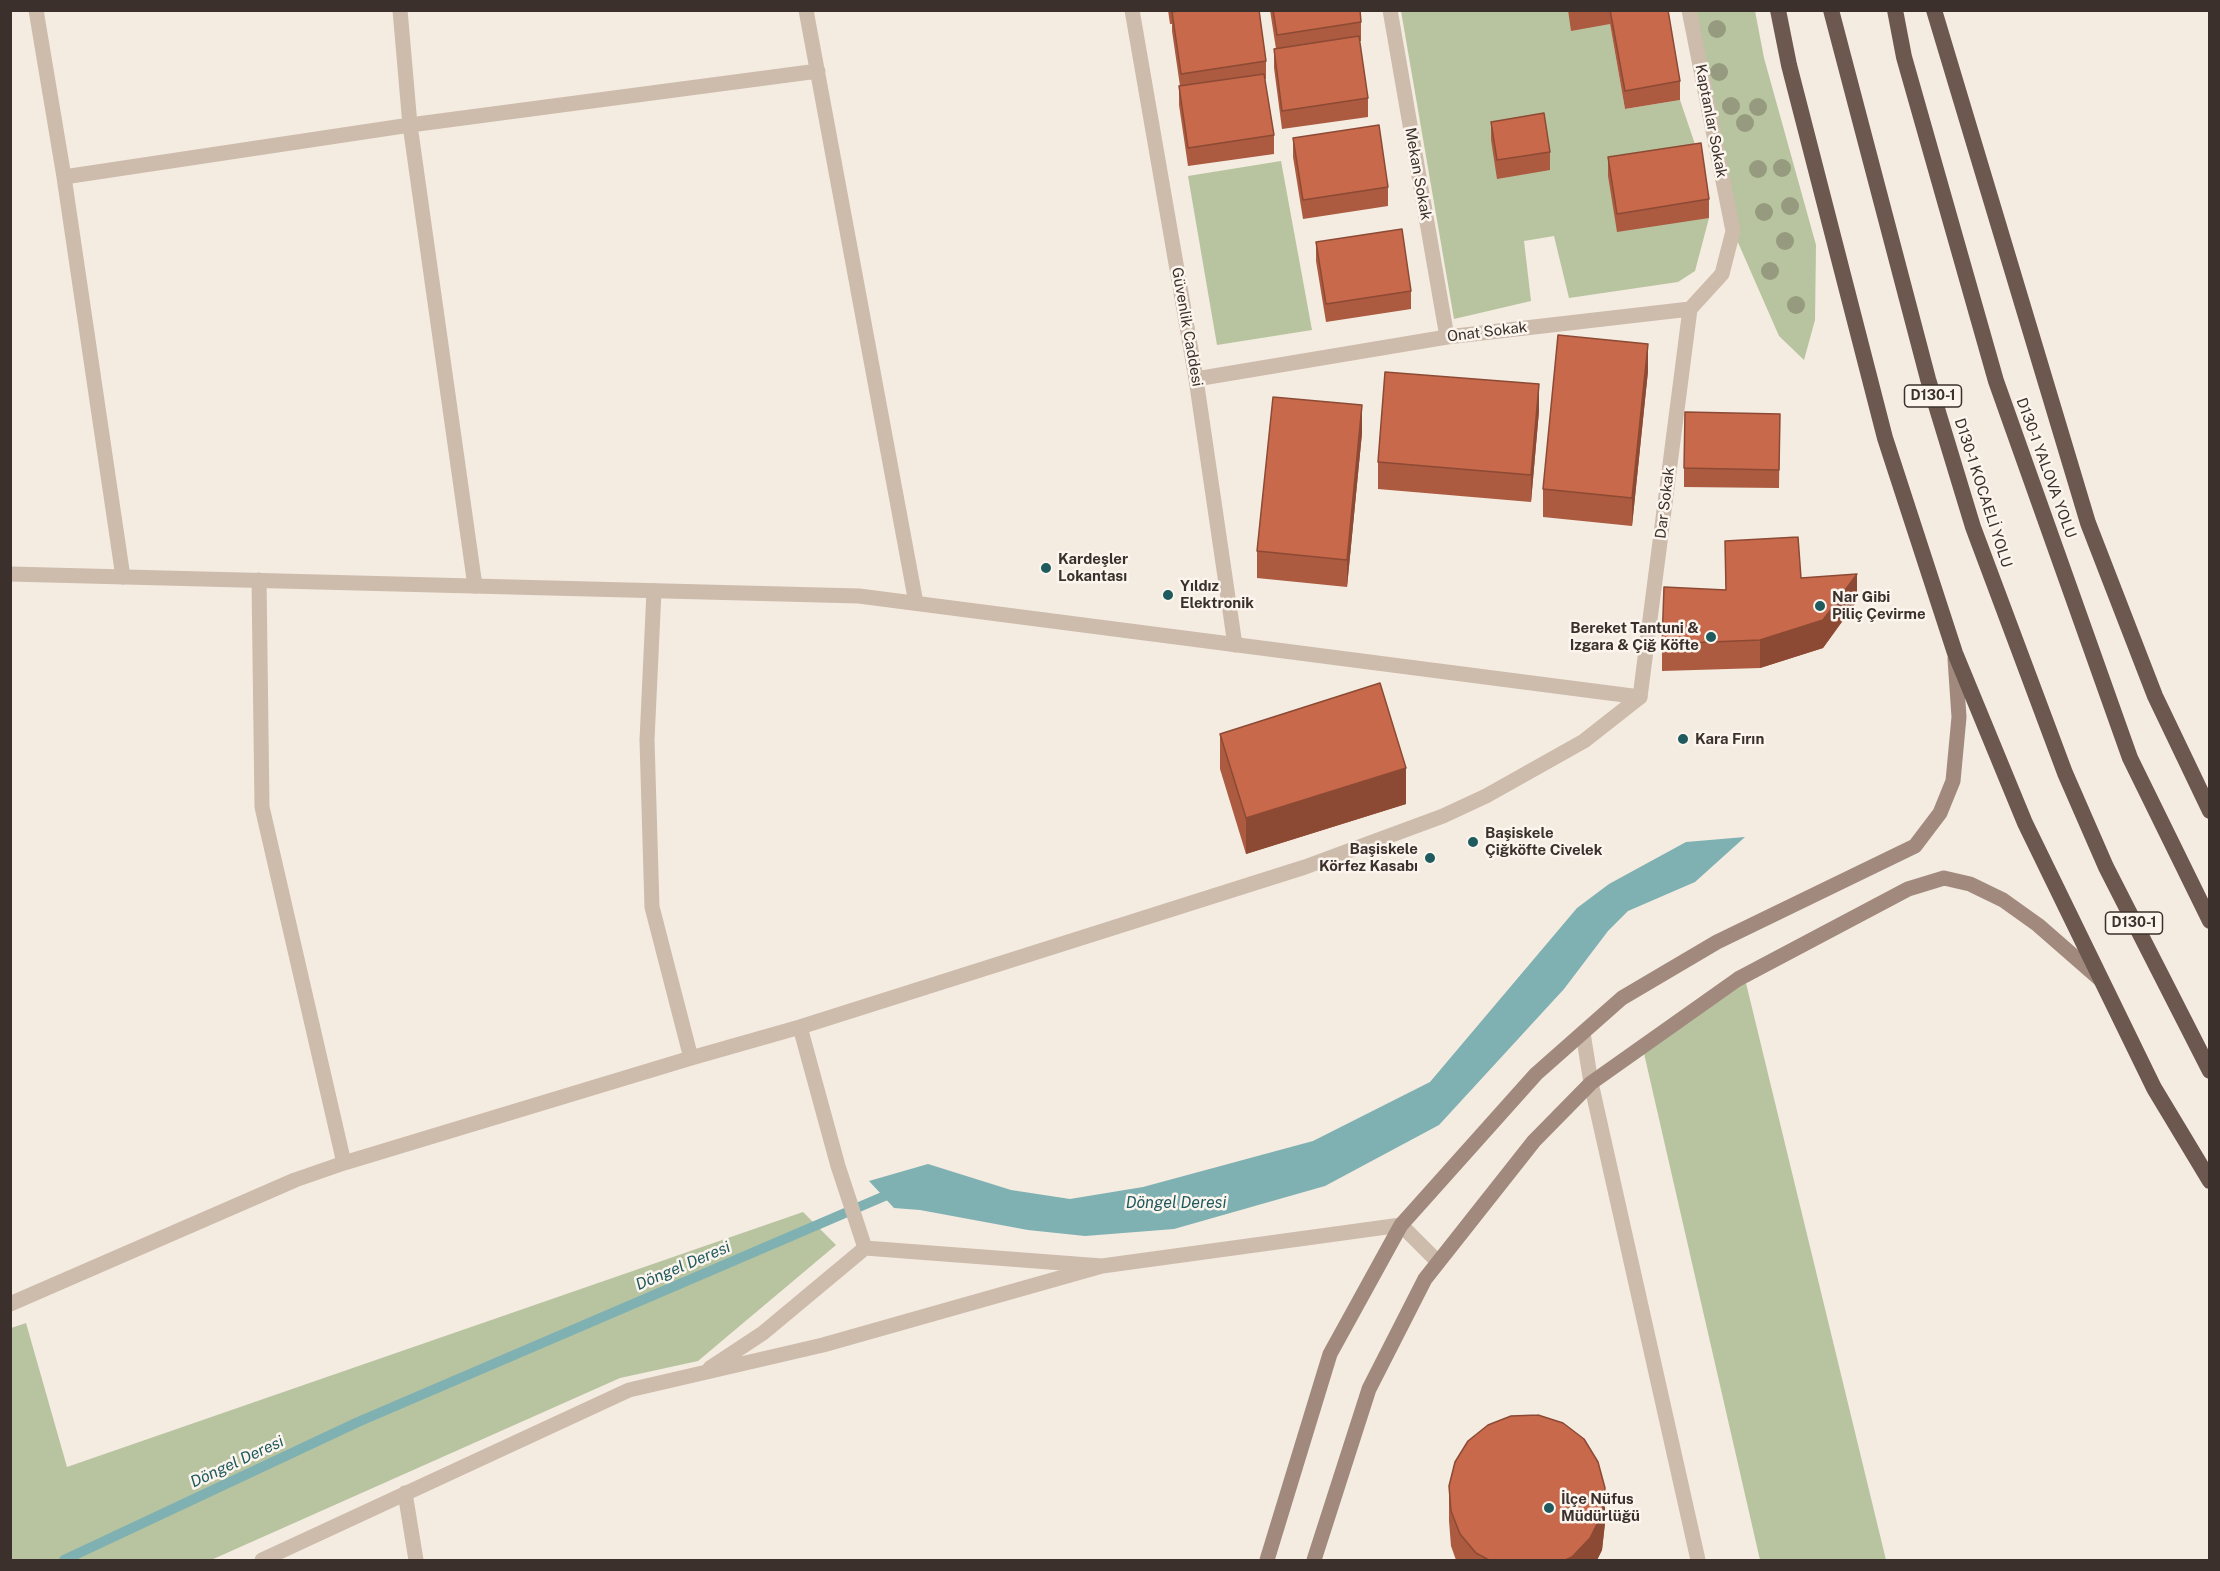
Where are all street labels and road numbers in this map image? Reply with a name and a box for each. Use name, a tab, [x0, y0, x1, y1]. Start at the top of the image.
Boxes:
street label: Kaptanlar Sokak	[1691, 63, 1731, 179]
street label: Mekan Sokak	[1401, 126, 1435, 222]
street label: Güvenlik Caddesi	[1168, 266, 1206, 388]
street label: Onat Sokak	[1446, 318, 1528, 346]
road number: D130-1	[1904, 385, 1962, 407]
street label: D130-1 YALOVA YOLU	[2012, 395, 2080, 541]
street label: D130-1 KOCAELİ YOLU	[1950, 416, 2016, 570]
street label: Dar Sokak	[1652, 466, 1678, 540]
road number: D130-1	[2106, 912, 2162, 934]

